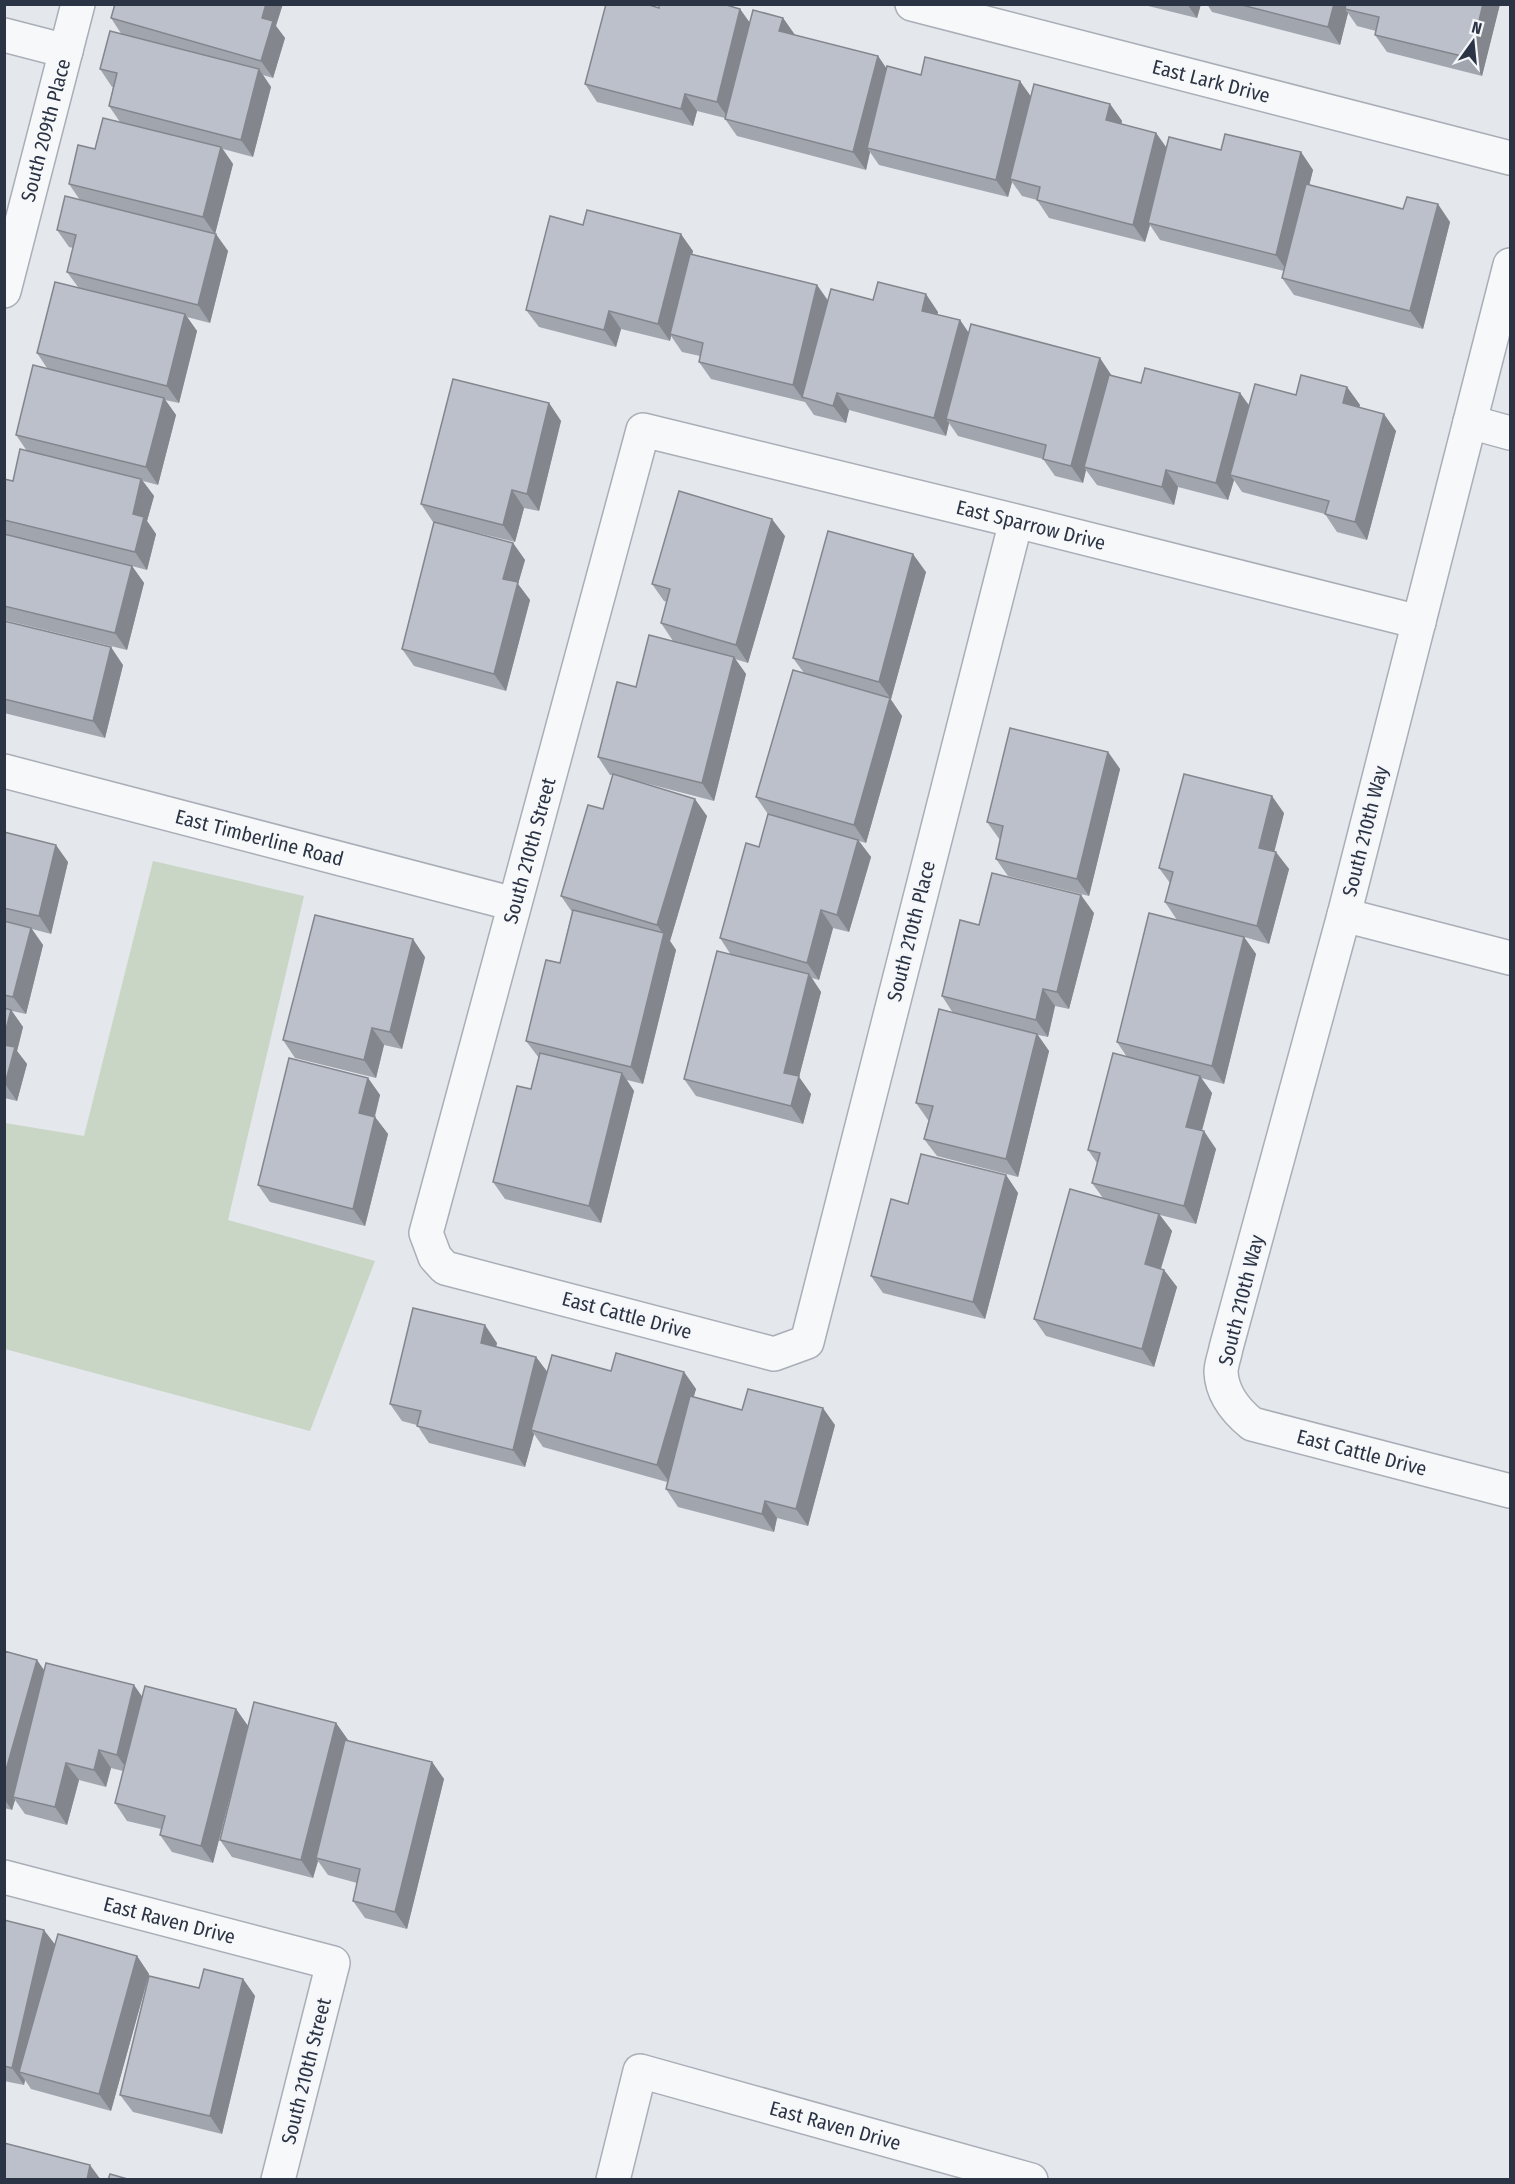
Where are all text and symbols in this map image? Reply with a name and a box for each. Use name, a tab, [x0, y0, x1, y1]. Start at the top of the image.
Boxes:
north arrow	[1443, 12, 1503, 72]
text: N	[1470, 18, 1484, 38]
street label: East Lark Drive	[1150, 54, 1273, 108]
street label: South 209th Place	[16, 56, 75, 204]
street label: East Sparrow Drive	[954, 495, 1108, 555]
street label: South 210th Way	[1337, 763, 1393, 899]
street label: South 210th Street	[498, 774, 561, 926]
street label: East Timberline Road	[173, 804, 346, 871]
street label: South 210th Place	[882, 858, 940, 1004]
street label: South 210th Way	[1213, 1232, 1269, 1368]
street label: East Cattle Drive	[560, 1286, 694, 1344]
street label: East Cattle Drive	[1294, 1424, 1429, 1481]
street label: East Raven Drive	[101, 1892, 238, 1949]
street label: South 210th Street	[276, 1995, 336, 2147]
street label: East Raven Drive	[767, 2096, 904, 2155]

